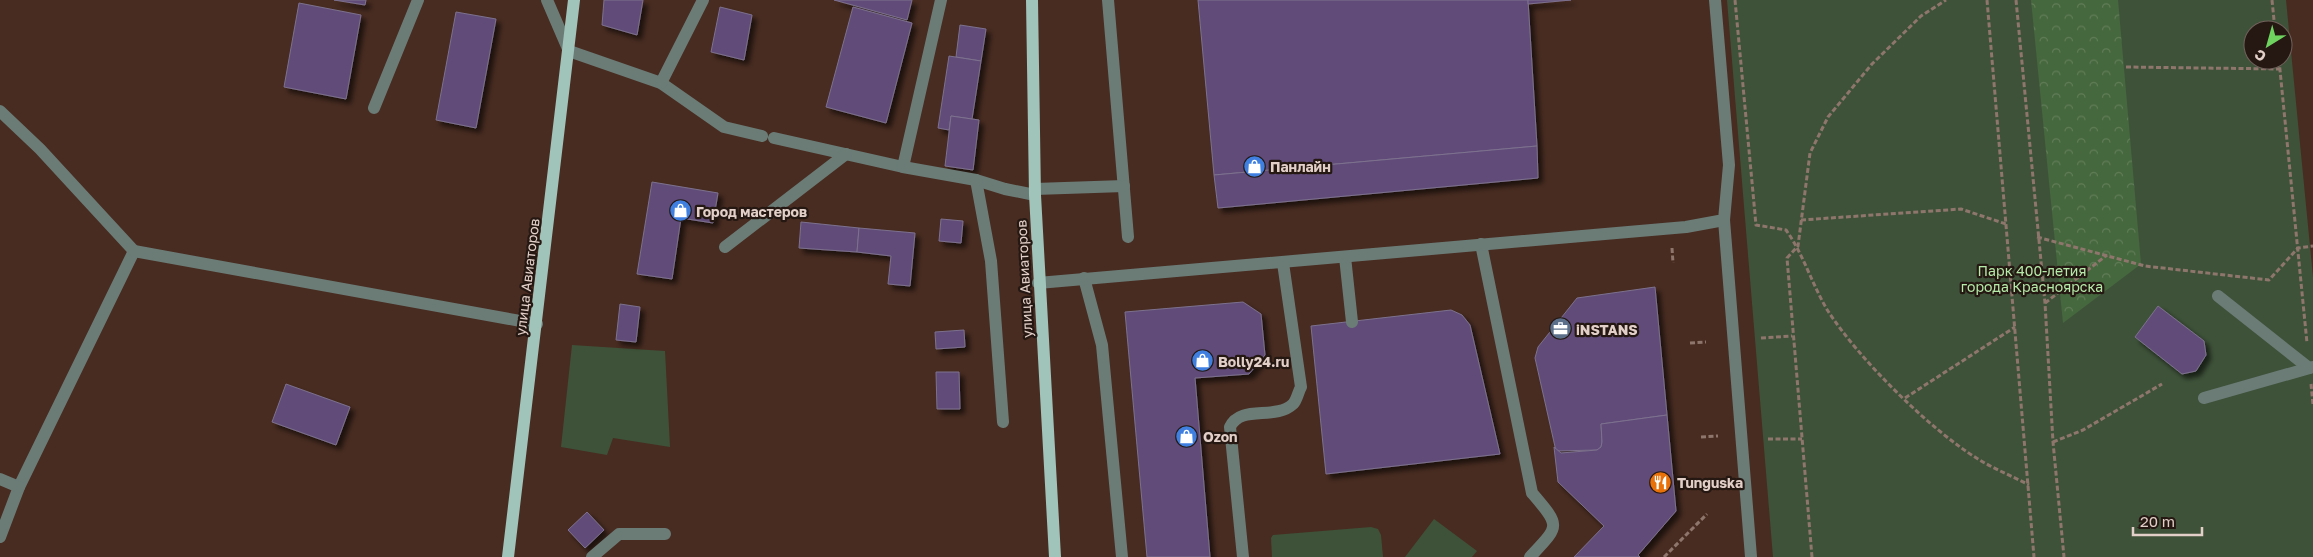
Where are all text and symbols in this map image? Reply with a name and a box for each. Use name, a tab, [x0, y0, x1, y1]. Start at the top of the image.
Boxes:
north arrow	[2243, 20, 2293, 70]
text: С	[2251, 46, 2269, 66]
shop icon: Панлайн	[1242, 154, 1266, 178]
place label: Панлайн	[1270, 158, 1331, 175]
shop icon: Город мастеров	[668, 199, 692, 223]
place label: Город мастеров	[696, 203, 807, 220]
street label: улица Авиаторов	[511, 217, 543, 337]
street label: улица Авиаторов	[1012, 219, 1036, 338]
park label: Парк 400-летия города Красноярска	[1961, 262, 2103, 295]
office icon: iNSTANS	[1548, 317, 1572, 341]
place label: iNSTANS	[1576, 321, 1638, 338]
shop icon: Bolly24.ru	[1190, 349, 1214, 373]
place label: Bolly24.ru	[1218, 353, 1289, 370]
shop icon: Ozon	[1175, 424, 1199, 448]
place label: Ozon	[1203, 428, 1238, 445]
restaurant icon: Tunguska	[1649, 470, 1673, 494]
place label: Tunguska	[1677, 474, 1743, 491]
scale bar	[2133, 504, 2202, 536]
text: 20 m	[2140, 512, 2175, 530]

